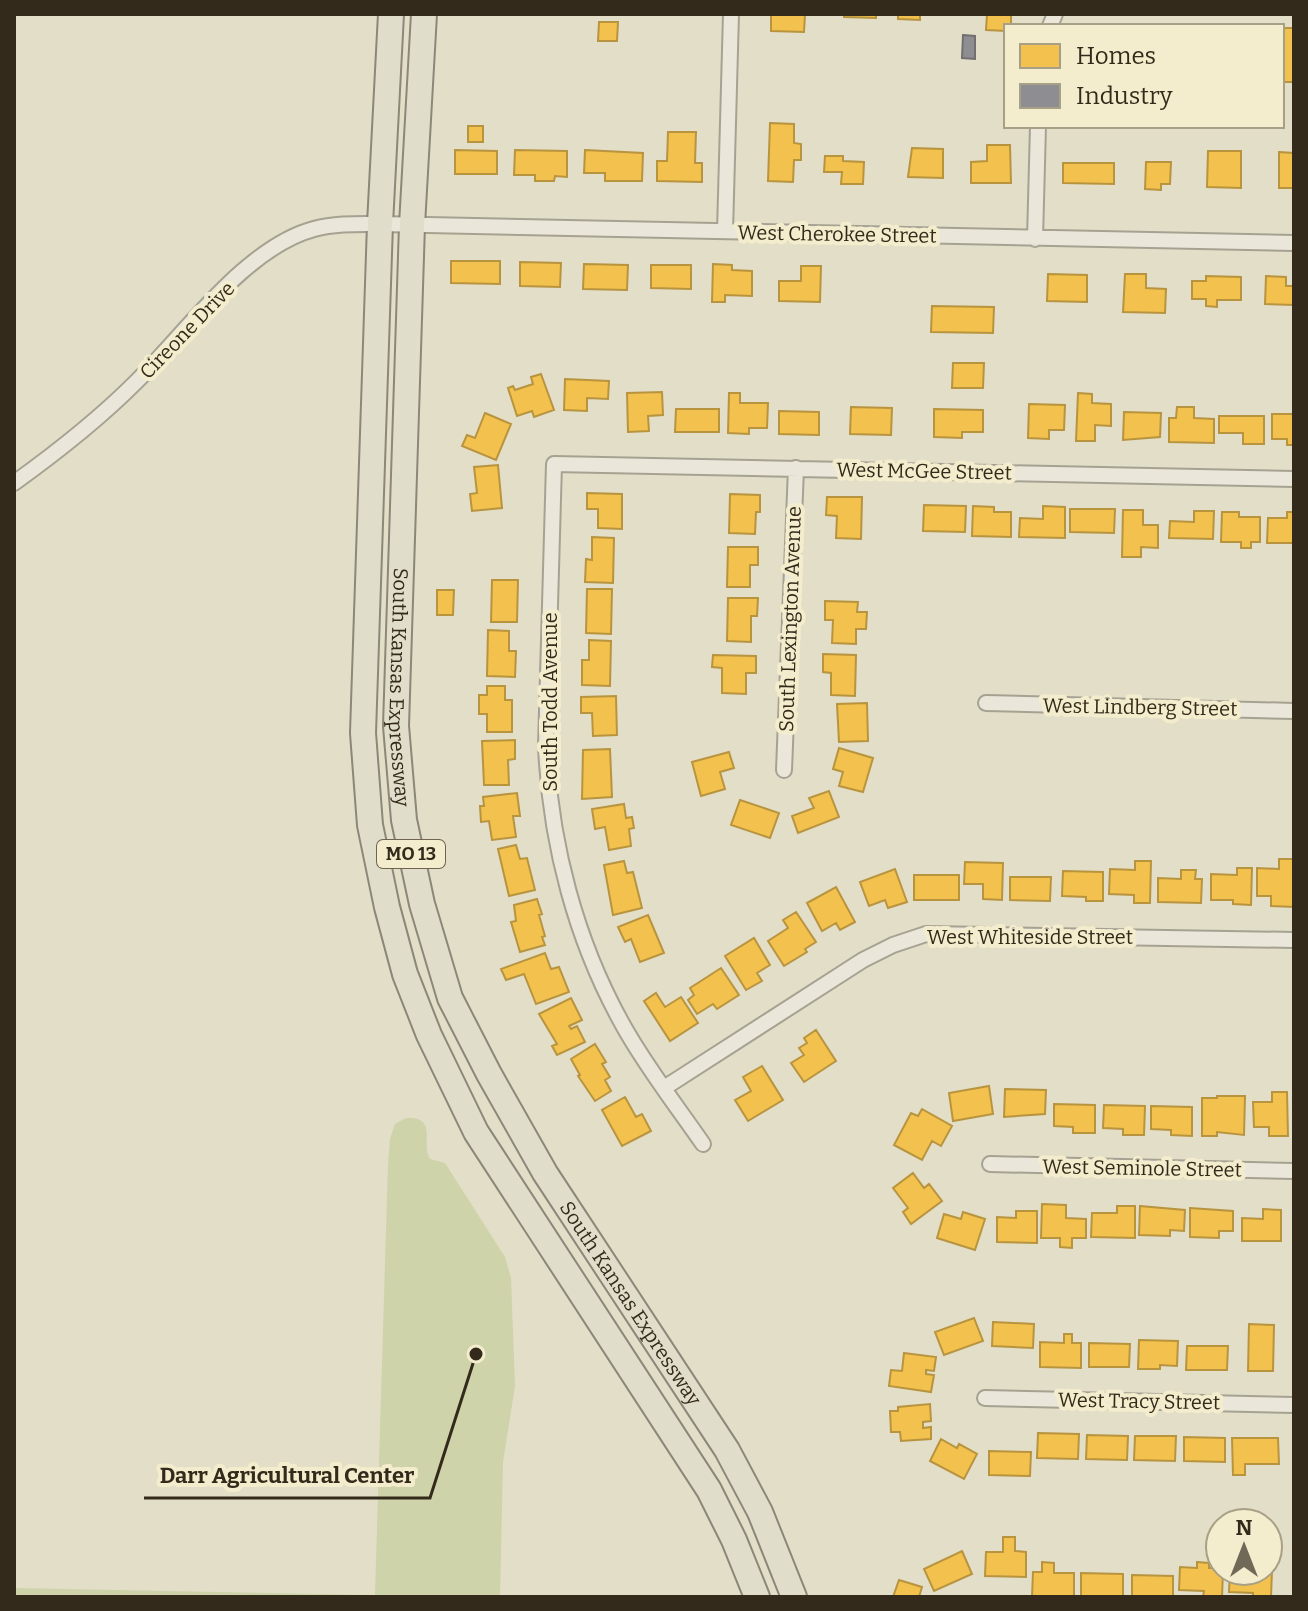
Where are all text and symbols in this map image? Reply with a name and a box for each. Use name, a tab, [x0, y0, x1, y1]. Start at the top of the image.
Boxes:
legend	[1004, 24, 1284, 128]
text: Homes	[1076, 42, 1156, 70]
text: Industry	[1076, 82, 1173, 110]
street label: West Cherokee Street	[737, 220, 937, 248]
street label: Cireone Drive	[135, 276, 239, 384]
street label: West McGee Street	[836, 457, 1012, 485]
street label: South Lexington Avenue	[774, 506, 806, 732]
street label: South Kansas Expressway	[384, 567, 415, 808]
street label: South Todd Avenue	[538, 612, 562, 792]
street label: West Lindberg Street	[1043, 693, 1237, 721]
road number: MO 13	[377, 840, 445, 868]
street label: West Whiteside Street	[927, 925, 1133, 949]
street label: West Seminole Street	[1042, 1154, 1242, 1182]
street label: South Kansas Expressway	[555, 1197, 707, 1410]
street label: West Tracy Street	[1058, 1388, 1220, 1414]
callout: Darr Agricultural Center	[144, 1452, 430, 1498]
text: Darr Agricultural Center	[160, 1462, 415, 1489]
north arrow	[1204, 1507, 1284, 1587]
text: N	[1236, 1514, 1253, 1541]

